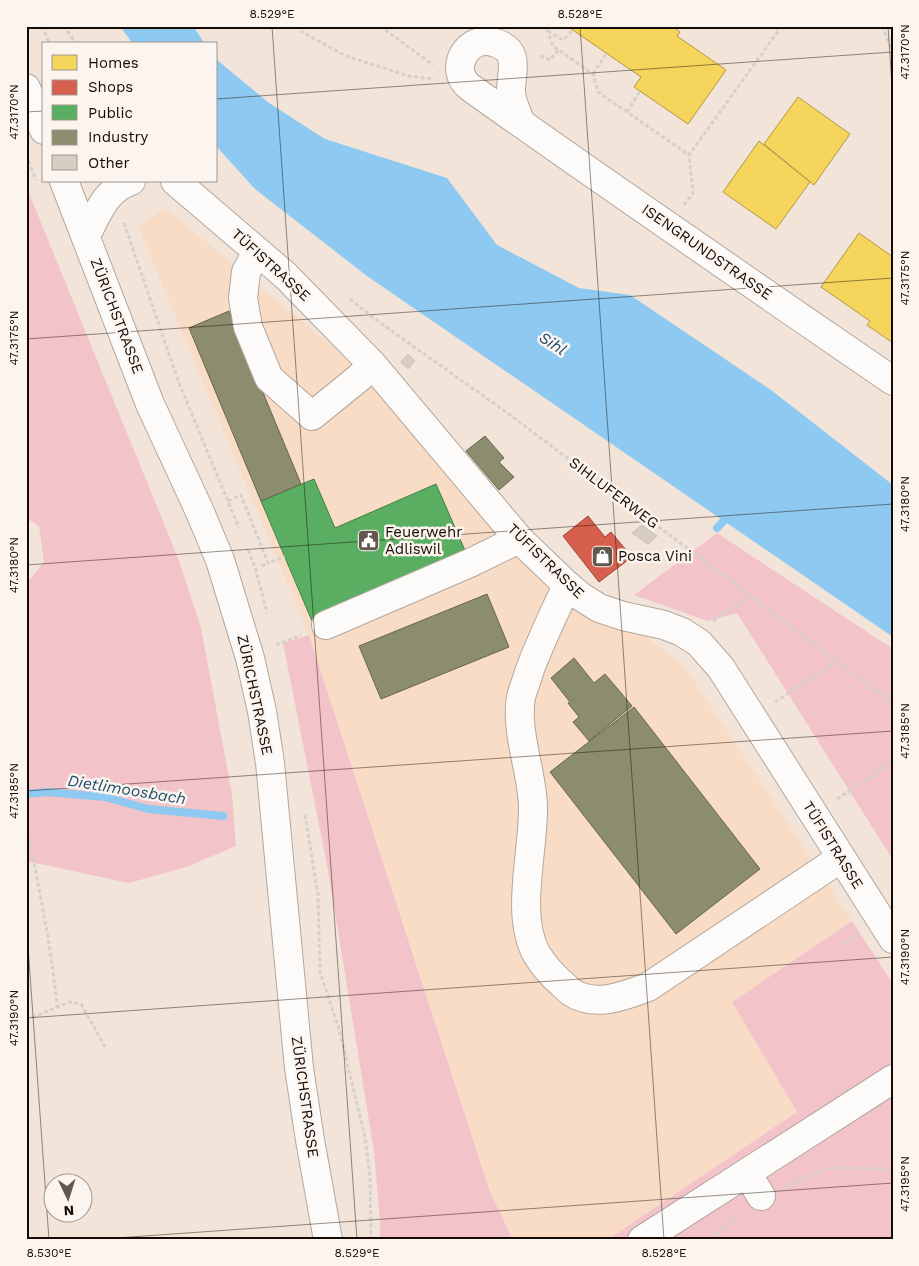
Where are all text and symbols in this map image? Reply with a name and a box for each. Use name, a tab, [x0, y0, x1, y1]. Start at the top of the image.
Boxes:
text: 8.529°E	[249, 7, 295, 21]
text: 8.528°E	[557, 7, 603, 21]
text: 47.3170°N	[898, 24, 912, 80]
legend	[42, 42, 218, 182]
text: Homes	[88, 54, 139, 72]
text: Shops	[88, 78, 133, 96]
text: 47.3170°N	[7, 84, 21, 140]
text: Public	[88, 104, 133, 122]
text: Industry	[88, 128, 149, 146]
text: Other	[88, 154, 130, 172]
street label: ISENGRUNDSTRASSE	[638, 200, 776, 304]
street label: TÜFISTRASSE	[228, 225, 314, 305]
text: 47.3175°N	[898, 250, 912, 306]
street label: ZÜRICHSTRASSE	[87, 256, 147, 376]
text: 47.3175°N	[7, 310, 21, 366]
water label: Sihl	[536, 328, 570, 359]
street label: SIHLUFERWEG	[566, 453, 662, 533]
text: 47.3180°N	[898, 476, 912, 532]
street label: TÜFISTRASSE	[504, 520, 588, 602]
place label: Feuerwehr Adliswil	[385, 523, 462, 558]
public building icon: Feuerwehr Adliswil	[357, 529, 381, 553]
text: 47.3180°N	[7, 537, 21, 593]
shop icon: Posca Vini	[590, 544, 614, 568]
place label: Posca Vini	[618, 547, 692, 565]
street label: ZÜRICHSTRASSE	[233, 633, 277, 757]
text: 47.3185°N	[898, 703, 912, 759]
text: 47.3185°N	[7, 763, 21, 819]
water label: Dietlimoosbach	[66, 771, 187, 808]
street label: TÜFISTRASSE	[799, 798, 867, 892]
text: 47.3190°N	[898, 929, 912, 985]
text: 47.3190°N	[7, 990, 21, 1046]
street label: ZÜRICHSTRASSE	[288, 1035, 322, 1159]
text: 47.3195°N	[898, 1156, 912, 1212]
north arrow	[42, 1174, 92, 1224]
text: N	[63, 1203, 75, 1219]
text: 8.530°E	[26, 1246, 72, 1260]
text: 8.529°E	[334, 1246, 380, 1260]
text: 8.528°E	[641, 1246, 687, 1260]

